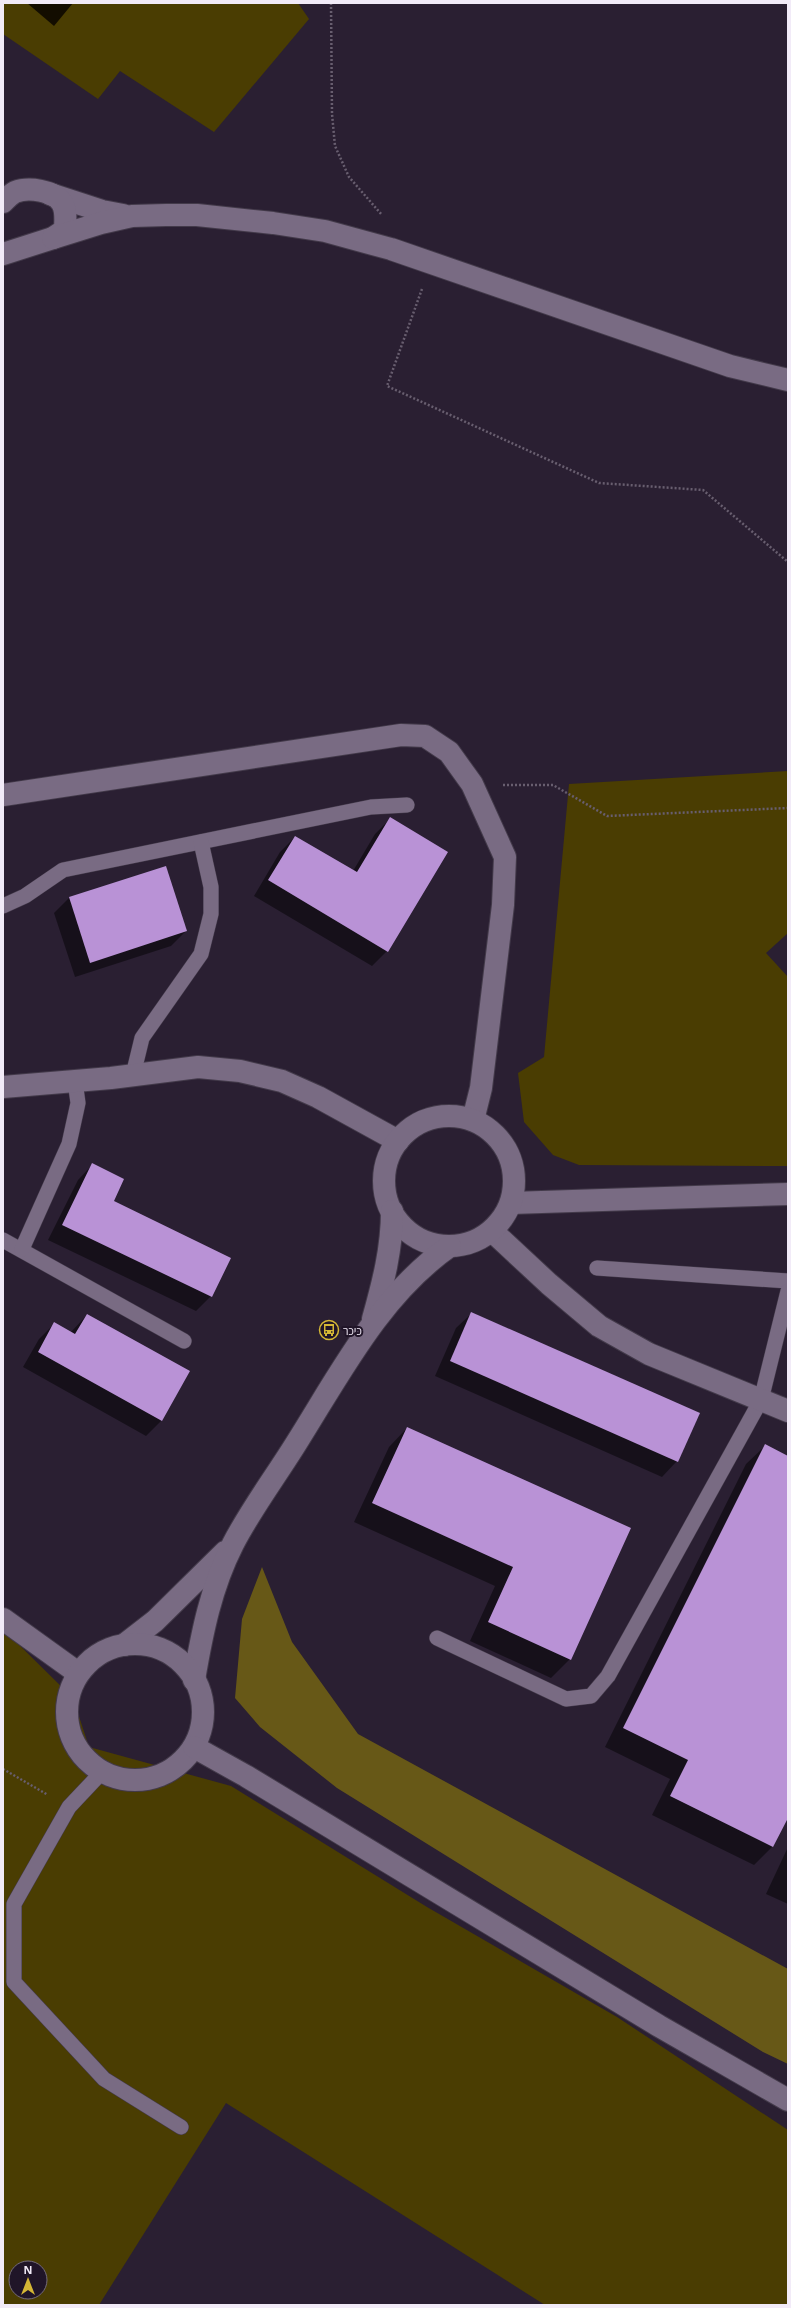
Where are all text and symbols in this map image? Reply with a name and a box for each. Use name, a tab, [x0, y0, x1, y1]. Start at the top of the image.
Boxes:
bus stop icon: כיכר	[318, 1319, 340, 1341]
place label: כיכר	[343, 1323, 362, 1338]
north arrow	[8, 2260, 48, 2300]
text: N	[24, 2262, 32, 2277]

